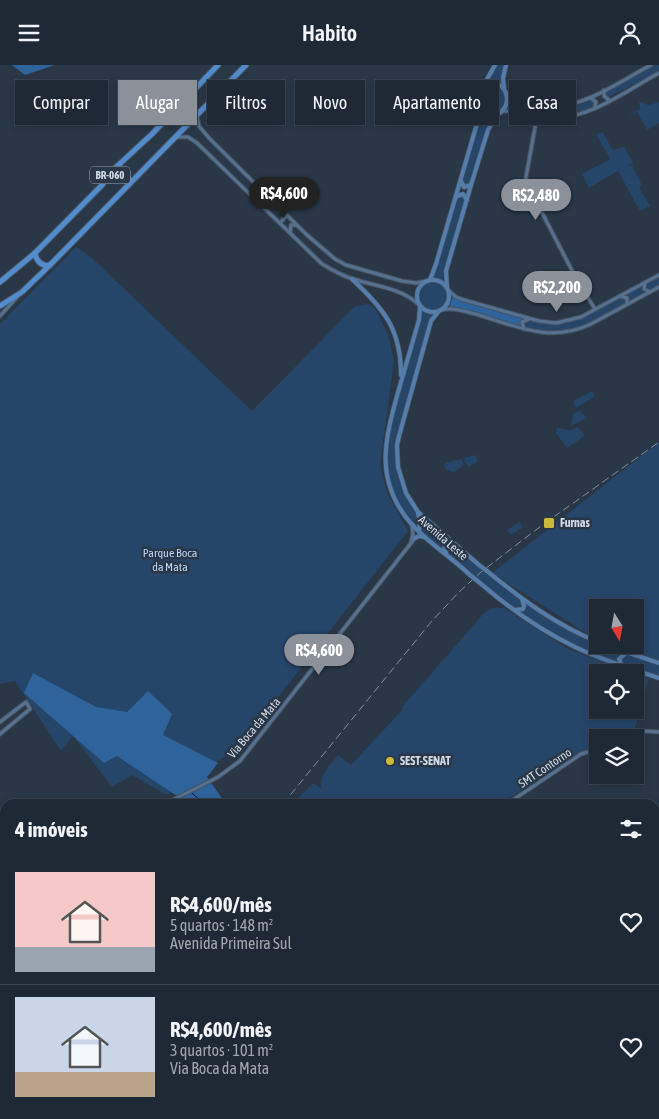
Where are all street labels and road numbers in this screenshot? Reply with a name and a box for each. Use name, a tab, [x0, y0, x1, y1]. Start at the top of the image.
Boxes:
road number: BR-060	[90, 167, 130, 183]
street label: Avenida Leste	[415, 513, 471, 563]
street label: Via Boca da Mata	[225, 695, 283, 761]
street label: SMT Contorno	[516, 745, 574, 791]

